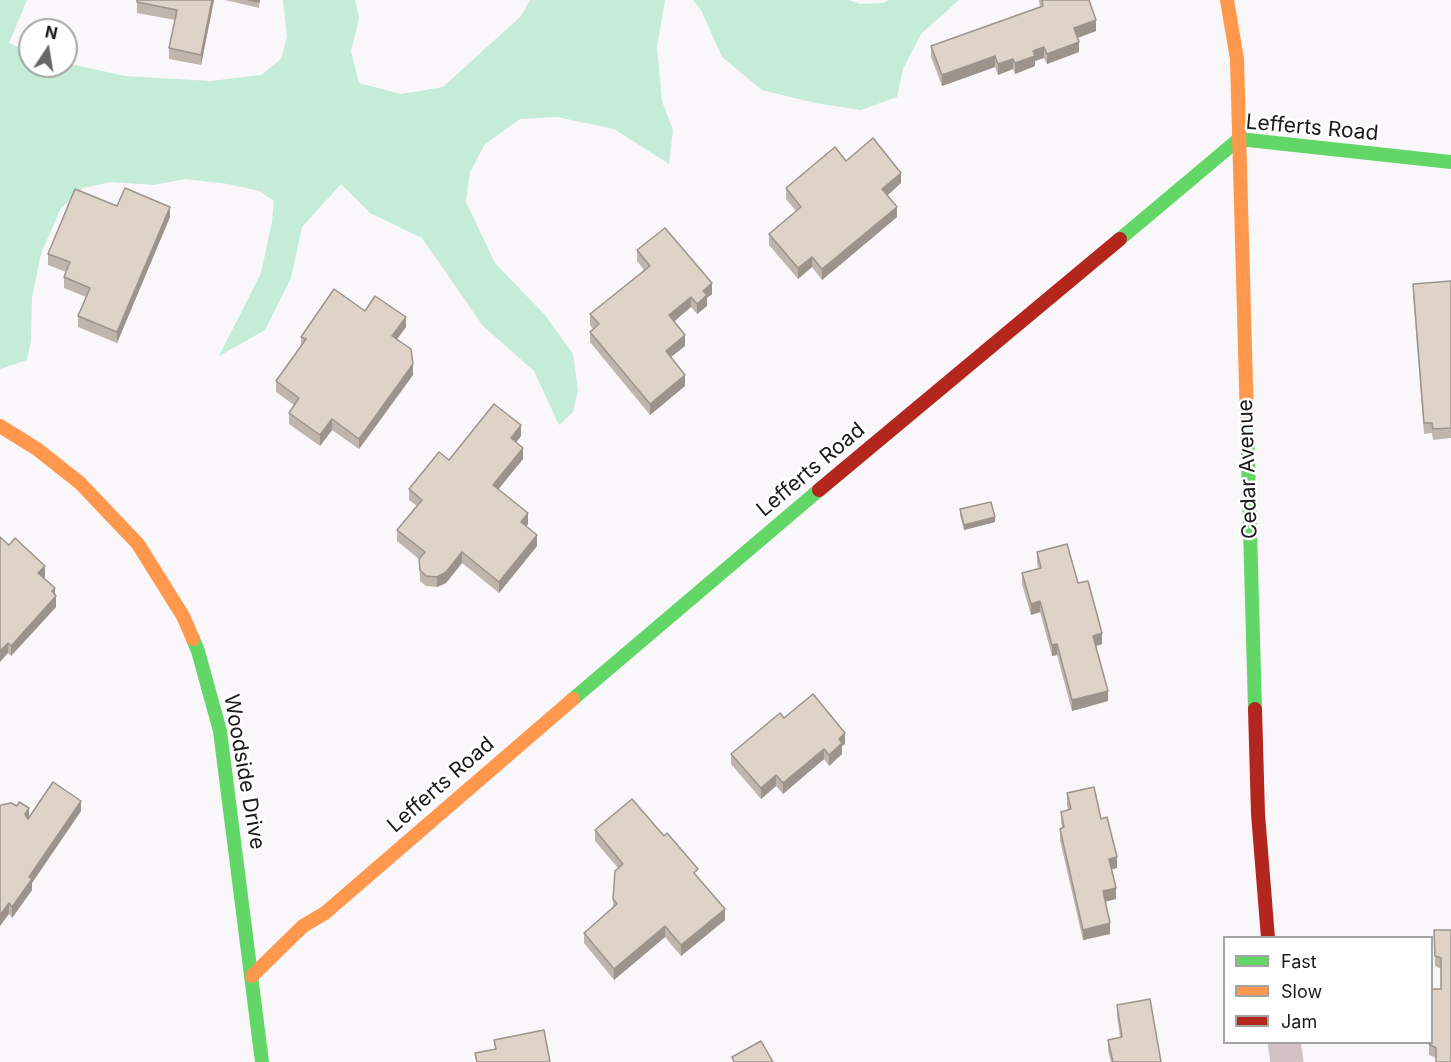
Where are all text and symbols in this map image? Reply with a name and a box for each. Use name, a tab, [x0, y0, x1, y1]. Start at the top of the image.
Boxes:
north arrow	[18, 18, 78, 78]
text: N	[43, 21, 59, 43]
street label: Lefferts Road	[1245, 110, 1379, 146]
street label: Cedar Avenue	[1233, 399, 1263, 539]
street label: Lefferts Road	[752, 418, 870, 522]
street label: Woodside Drive	[218, 693, 270, 851]
street label: Lefferts Road	[383, 732, 499, 838]
legend	[1223, 936, 1433, 1044]
text: Fast	[1281, 951, 1317, 972]
text: Slow	[1281, 981, 1322, 1002]
text: Jam	[1281, 1011, 1317, 1032]

